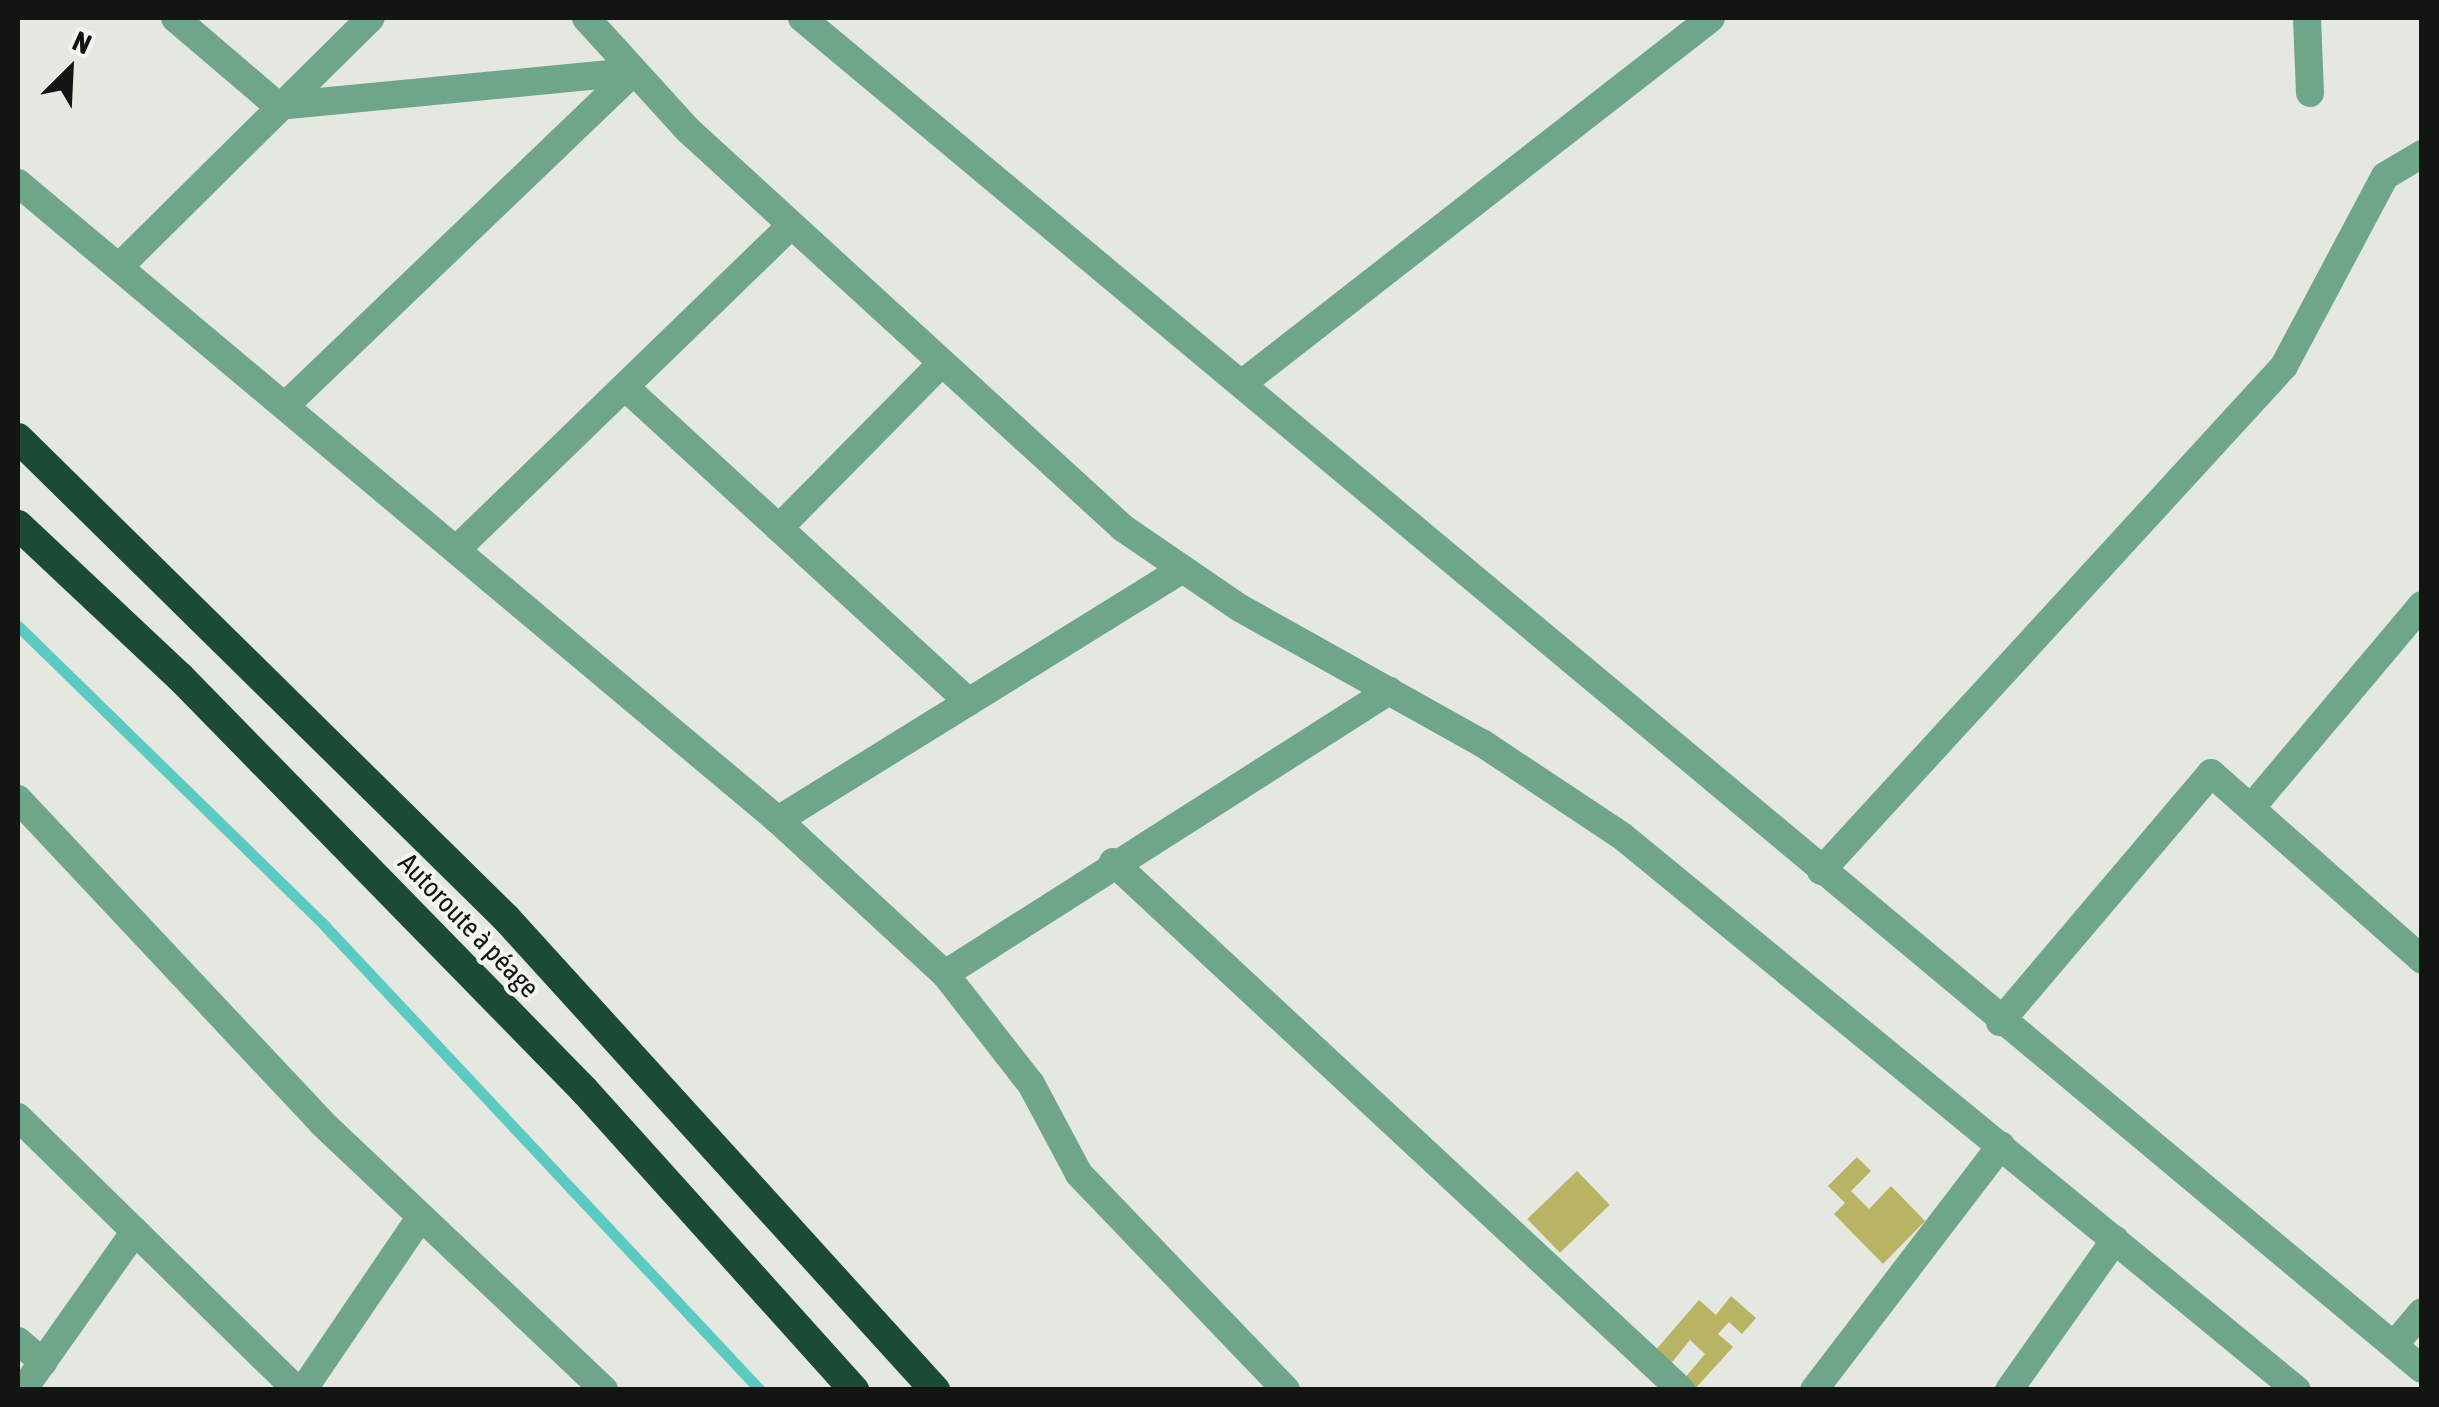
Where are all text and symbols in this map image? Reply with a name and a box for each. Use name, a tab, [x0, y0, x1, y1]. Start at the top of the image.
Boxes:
north arrow	[20, 20, 120, 120]
text: N	[68, 25, 96, 61]
street label: Autoroute à péage	[392, 846, 546, 1004]

